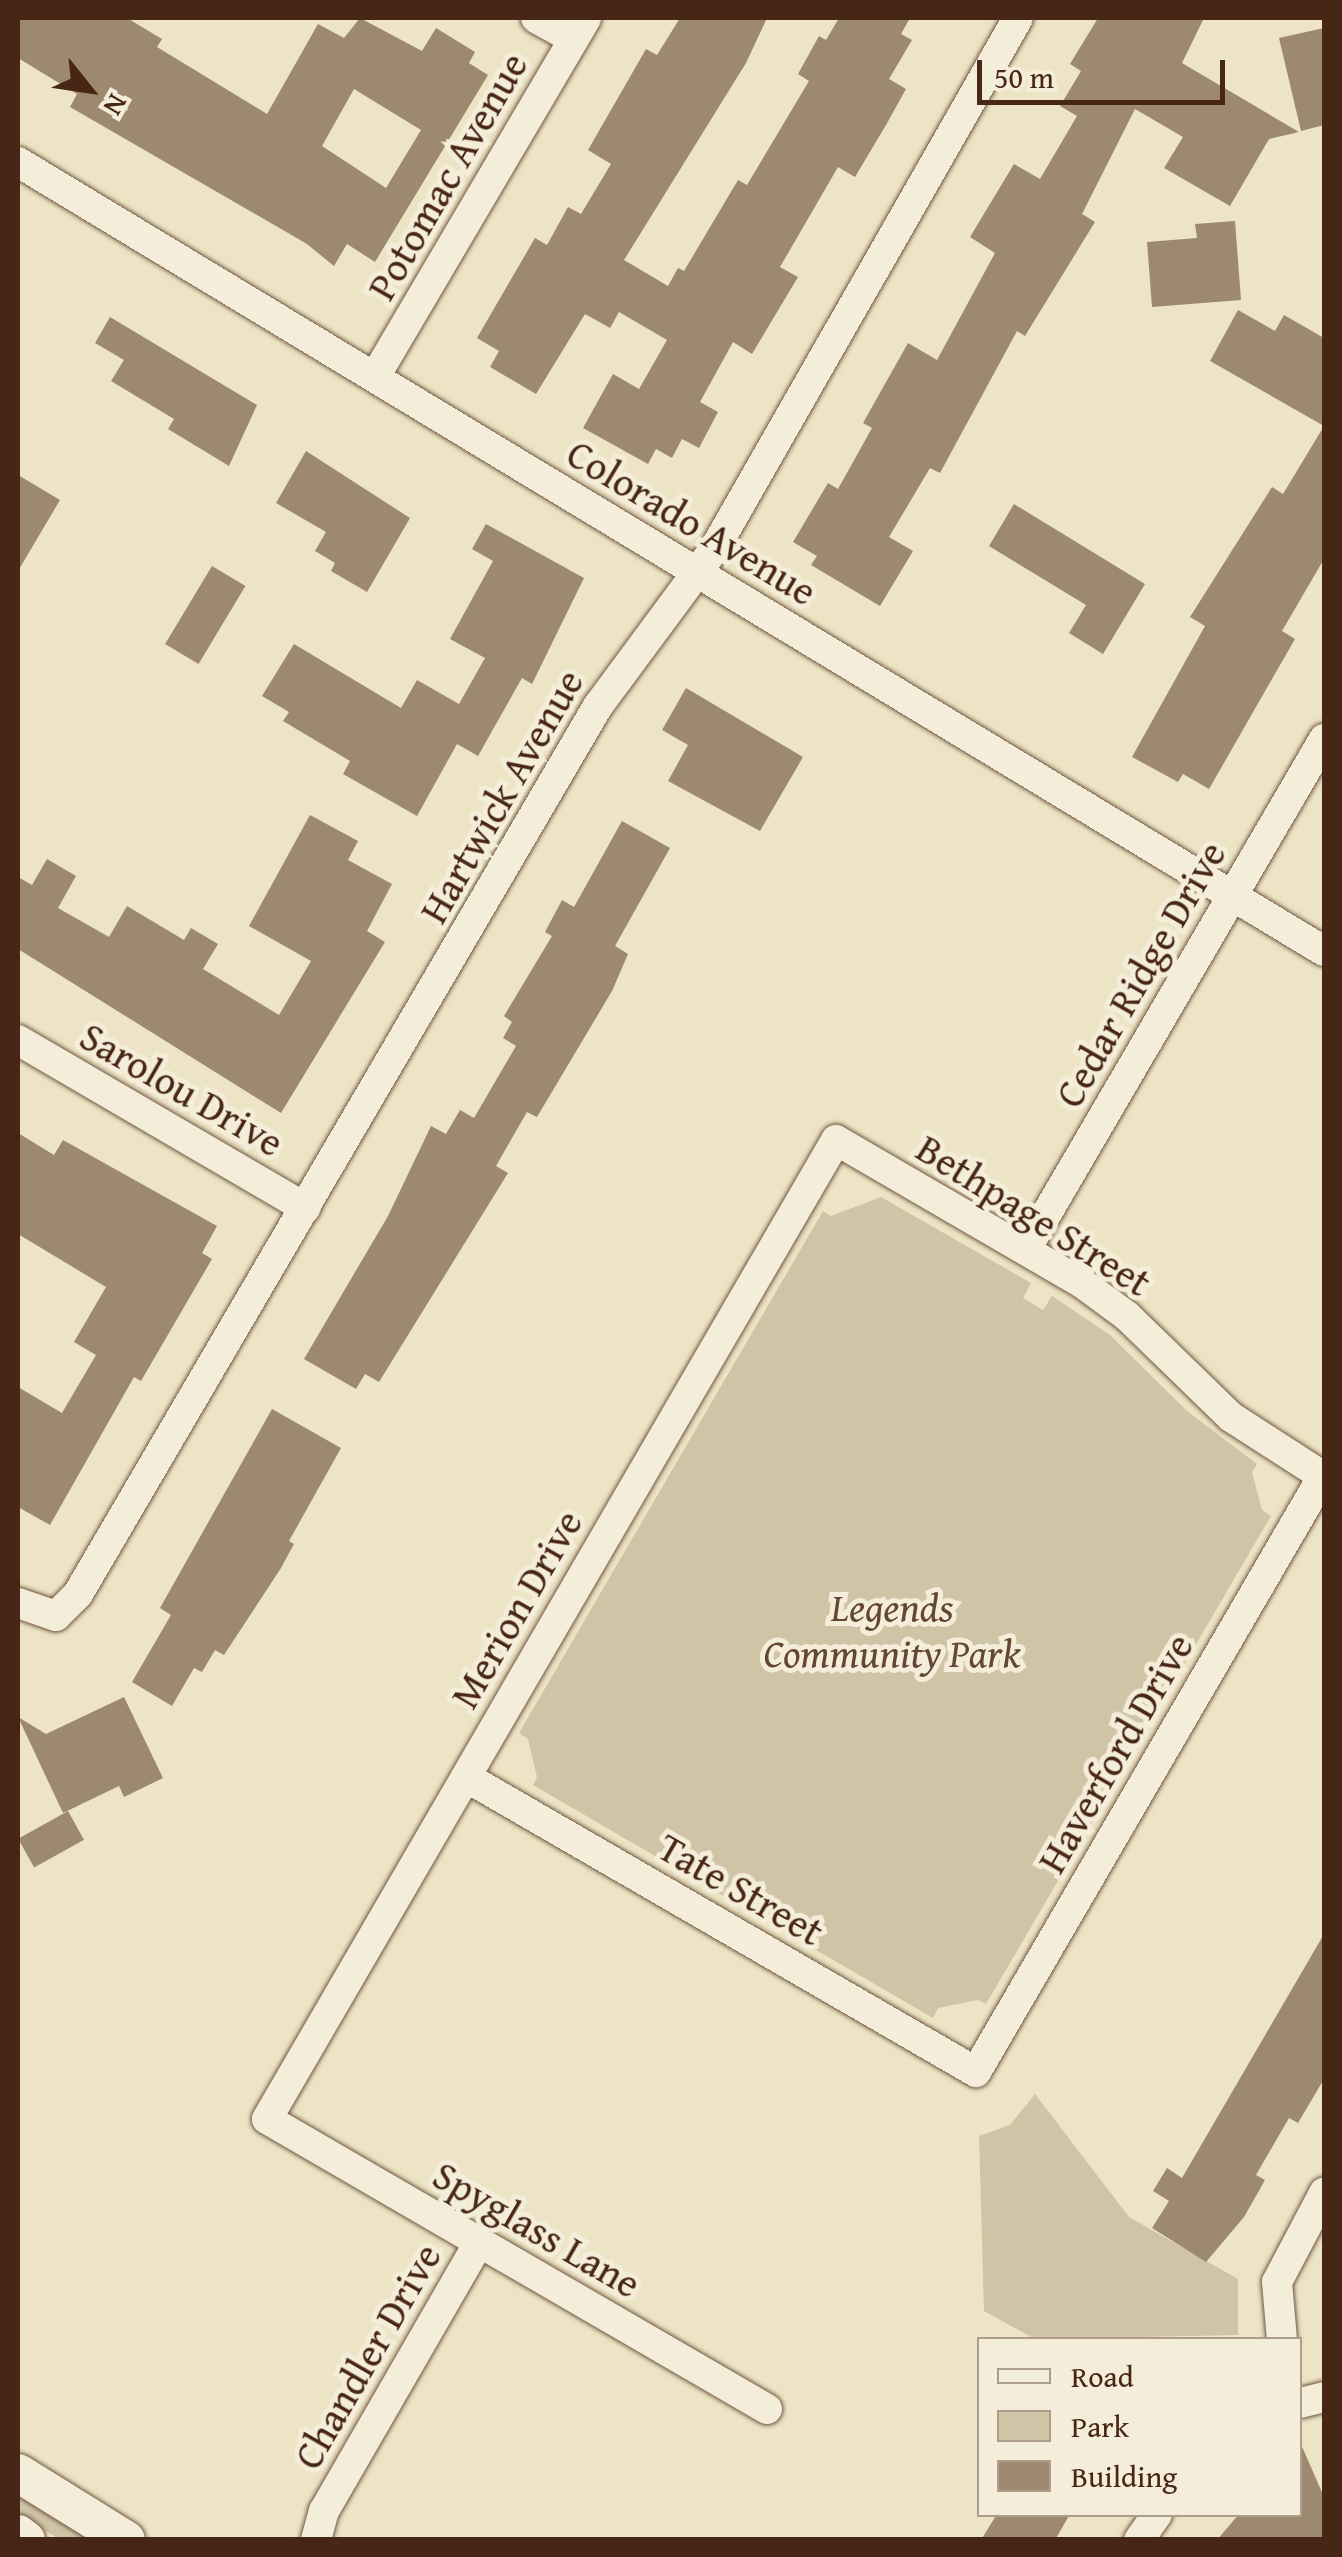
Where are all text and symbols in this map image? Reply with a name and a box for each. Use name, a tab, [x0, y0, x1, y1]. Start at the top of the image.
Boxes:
north arrow	[40, 40, 140, 140]
scale bar	[982, 40, 1230, 102]
street label: Potomac Avenue	[357, 44, 537, 308]
text: 50 m	[994, 55, 1054, 99]
text: N	[94, 87, 139, 124]
street label: Colorado Avenue	[559, 429, 825, 615]
street label: Hartwick Avenue	[409, 661, 593, 931]
street label: Cedar Ridge Drive	[1044, 833, 1236, 1115]
street label: Sarolou Drive	[72, 1012, 292, 1166]
street label: Bethpage Street	[908, 1124, 1160, 1306]
street label: Merion Drive	[440, 1501, 592, 1717]
park label: Legends Community Park	[764, 1583, 1020, 1677]
street label: Haverford Drive	[1027, 1625, 1203, 1881]
street label: Tate Street	[650, 1823, 832, 1955]
street label: Spyglass Lane	[425, 2150, 649, 2308]
street label: Chandler Drive	[283, 2235, 451, 2477]
legend	[977, 2337, 1302, 2517]
text: Road	[1071, 2354, 1134, 2398]
text: Park	[1071, 2404, 1129, 2448]
text: Building	[1071, 2454, 1177, 2498]

